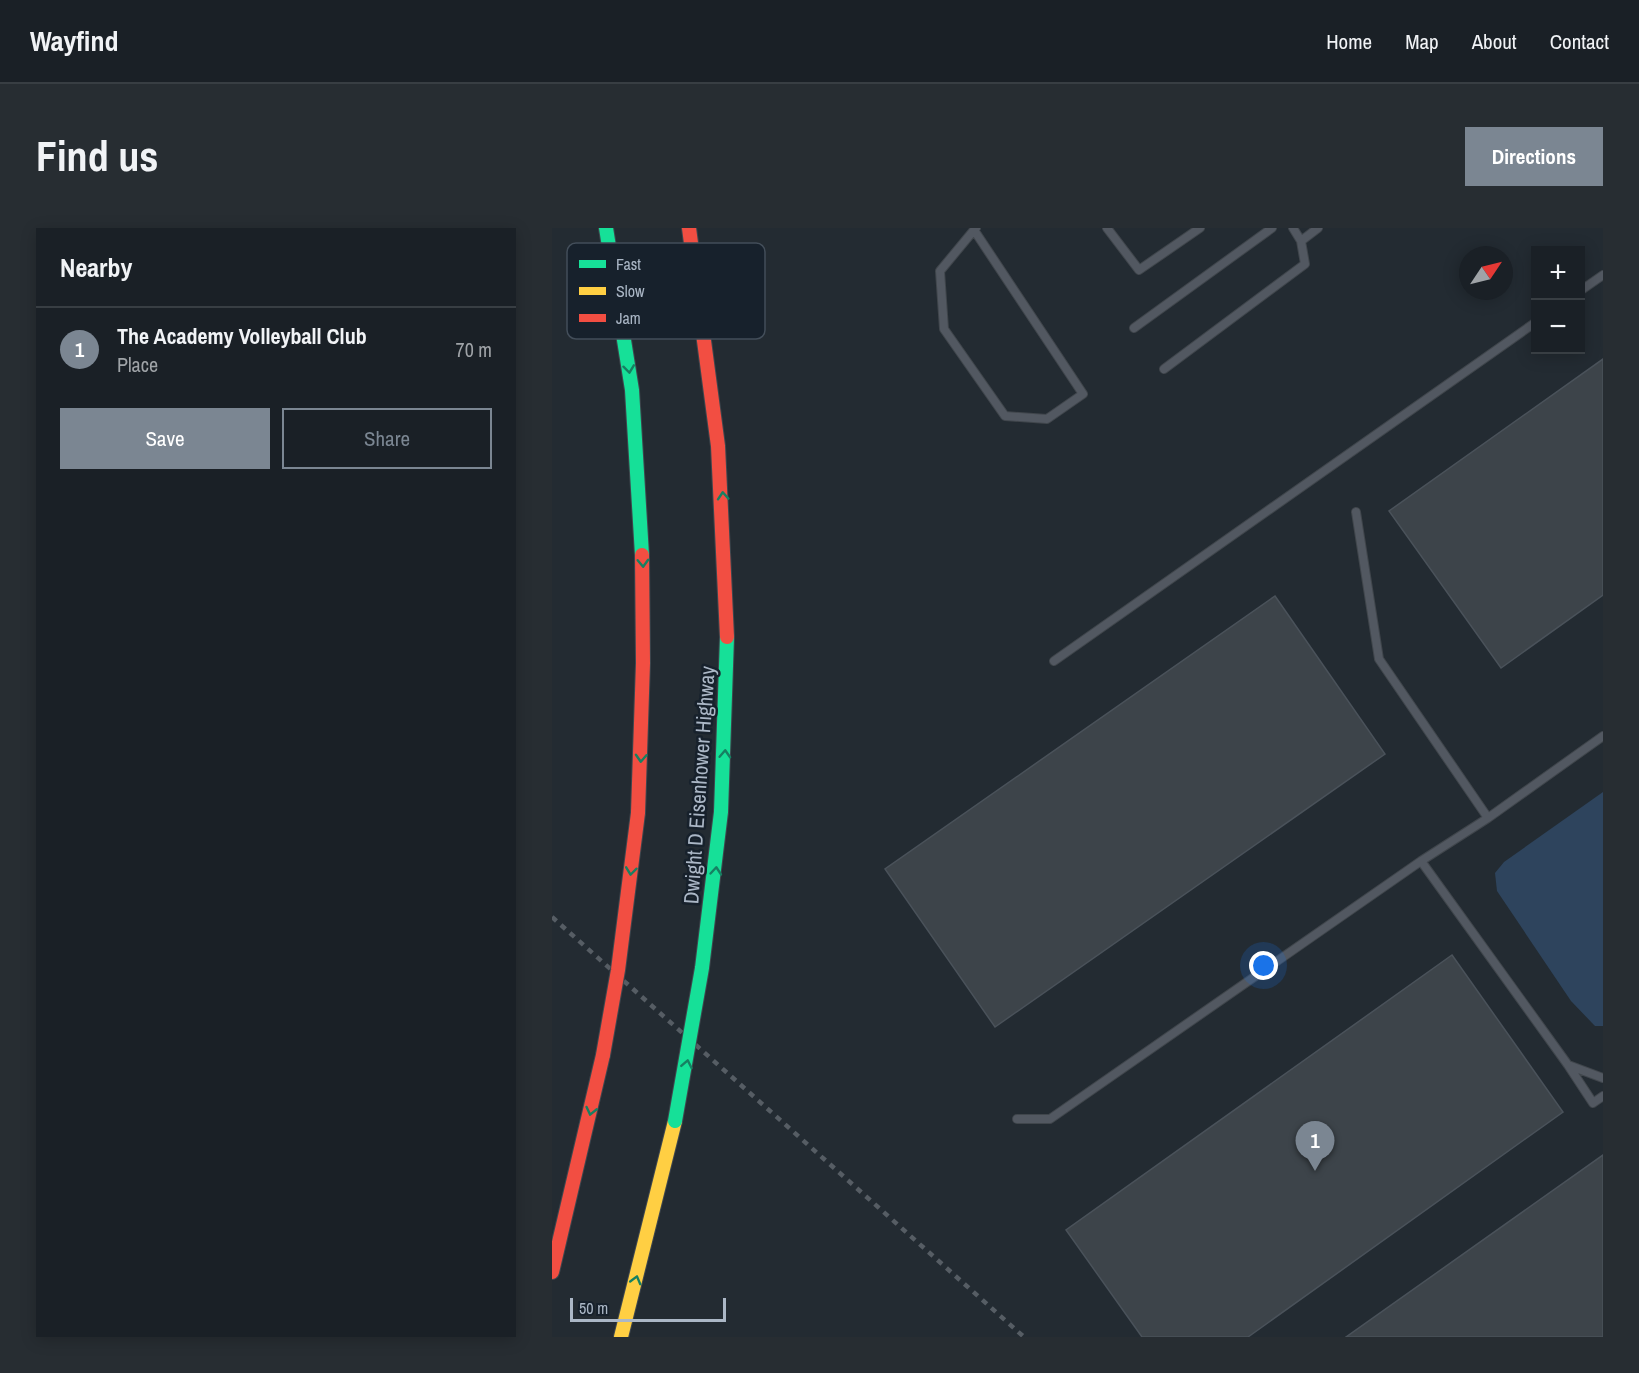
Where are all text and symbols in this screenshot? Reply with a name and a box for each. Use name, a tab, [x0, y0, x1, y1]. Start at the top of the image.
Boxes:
text: Wayfind	[30, 22, 118, 60]
text: Home	[1326, 27, 1372, 56]
text: Map	[1405, 27, 1439, 56]
text: About	[1472, 27, 1517, 56]
text: Contact	[1550, 27, 1609, 56]
button: Directions	[1465, 127, 1603, 186]
text: Find us	[36, 128, 158, 184]
legend	[567, 243, 765, 339]
north arrow	[1459, 246, 1513, 300]
map controls	[1531, 246, 1585, 354]
button: +	[1531, 246, 1585, 300]
text: Nearby	[60, 250, 132, 285]
text: Fast	[616, 253, 641, 275]
text: Slow	[616, 280, 645, 302]
button: −	[1531, 300, 1585, 354]
text: Jam	[616, 307, 641, 329]
text: The Academy Volleyball Club	[117, 321, 367, 351]
text: 1	[75, 336, 84, 363]
text: 70 m	[456, 336, 492, 363]
text: Place	[117, 351, 158, 378]
one-way arrow	[622, 364, 635, 373]
button: Save	[60, 408, 270, 469]
button: Share	[282, 408, 492, 469]
one-way arrow	[717, 492, 730, 501]
one-way arrow	[637, 559, 650, 568]
street label: Dwight D Eisenhower Highway	[676, 665, 722, 905]
one-way arrow	[719, 750, 732, 759]
one-way arrow	[635, 753, 648, 762]
one-way arrow	[625, 866, 638, 876]
one-way arrow	[709, 867, 722, 876]
your location	[1249, 951, 1278, 980]
one-way arrow	[680, 1059, 693, 1069]
one-way arrow	[585, 1106, 598, 1116]
pin: 1	[1296, 1122, 1335, 1171]
one-way arrow	[629, 1276, 641, 1286]
scale bar	[570, 1295, 726, 1322]
text: 50 m	[579, 1297, 608, 1319]

